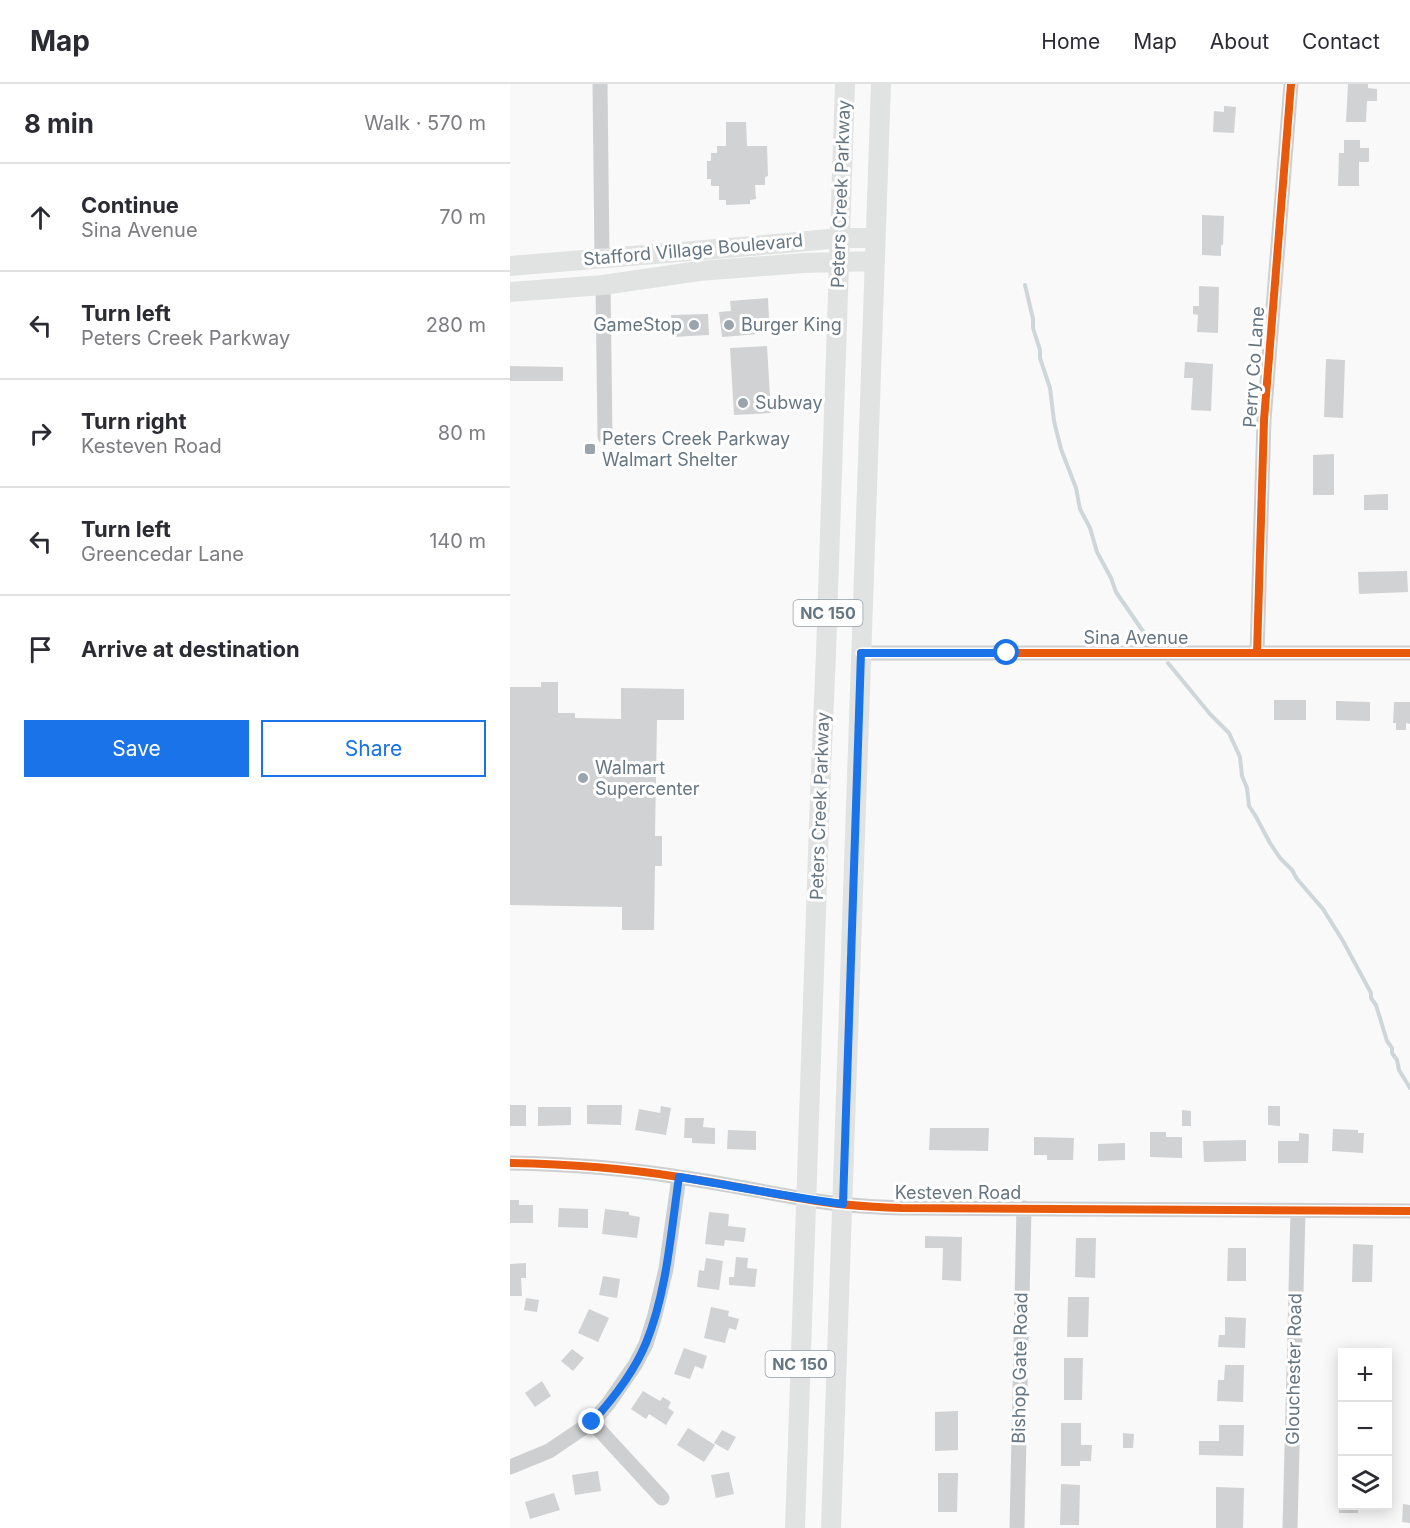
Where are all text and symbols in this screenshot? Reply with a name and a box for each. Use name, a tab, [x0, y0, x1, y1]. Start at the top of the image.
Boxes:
text: Map	[30, 24, 90, 58]
text: Home	[1041, 29, 1100, 54]
text: Map	[1133, 29, 1177, 54]
text: About	[1210, 29, 1269, 54]
text: Contact	[1302, 29, 1380, 54]
street label: Peters Creek Parkway	[827, 100, 854, 288]
text: 8 min	[24, 108, 94, 139]
text: Walk · 570 m	[364, 111, 486, 135]
text: Continue	[81, 192, 179, 218]
icon: ahead	[24, 201, 57, 234]
text: 70 m	[439, 205, 486, 229]
text: Sina Avenue	[81, 218, 198, 242]
street label: Stafford Village Boulevard	[582, 229, 804, 270]
text: Turn left	[81, 300, 171, 326]
street label: Perry Co Lane	[1239, 306, 1268, 428]
icon: left	[24, 309, 57, 342]
text: 280 m	[426, 313, 486, 337]
place label: GameStop	[593, 314, 682, 335]
place label: Burger King	[741, 314, 842, 335]
marker: GameStop	[687, 318, 701, 332]
marker: Burger King	[722, 318, 736, 332]
text: Peters Creek Parkway	[81, 326, 290, 350]
place label: Subway	[755, 392, 823, 413]
marker: Subway	[736, 396, 750, 410]
text: Turn right	[81, 408, 187, 434]
icon: right	[24, 417, 57, 450]
text: 80 m	[438, 421, 486, 445]
place label: Peters Creek Parkway Walmart Shelter	[602, 428, 790, 470]
text: Kesteven Road	[81, 434, 222, 458]
marker: Peters Creek Parkway Walmart Shelter	[583, 442, 597, 456]
text: Turn left	[81, 516, 171, 542]
icon: left	[24, 525, 57, 558]
text: 140 m	[429, 529, 486, 553]
text: Greencedar Lane	[81, 542, 244, 566]
road number: NC 150	[794, 600, 862, 626]
street label: Sina Avenue	[1084, 627, 1188, 648]
icon: arrive	[24, 633, 57, 666]
text: Arrive at destination	[81, 636, 300, 662]
route start	[993, 639, 1019, 665]
street label: Peters Creek Parkway	[806, 712, 833, 900]
button: Save	[24, 720, 249, 777]
button: Share	[261, 720, 486, 777]
place label: Walmart Supercenter	[595, 757, 700, 799]
marker: Walmart Supercenter	[576, 771, 590, 785]
street label: Kesteven Road	[895, 1182, 1021, 1203]
street label: Bishop Gate Road	[1008, 1292, 1031, 1444]
street label: Glouchester Road	[1282, 1293, 1305, 1445]
map controls	[1338, 1348, 1392, 1510]
button: +	[1338, 1348, 1392, 1402]
road number: NC 150	[766, 1351, 834, 1377]
button: −	[1338, 1402, 1392, 1456]
route end	[578, 1408, 604, 1434]
button: layers	[1338, 1456, 1392, 1510]

